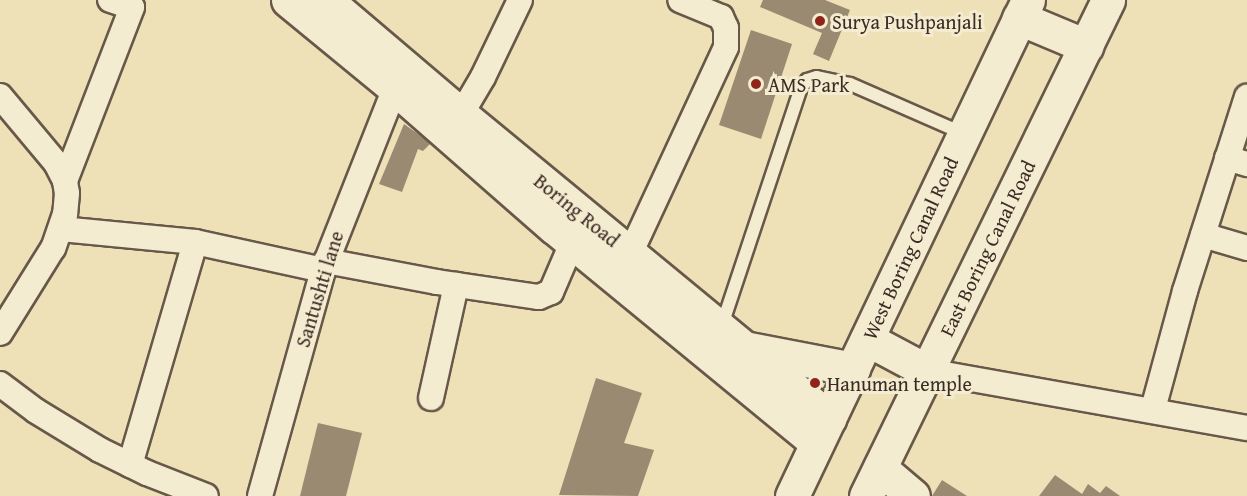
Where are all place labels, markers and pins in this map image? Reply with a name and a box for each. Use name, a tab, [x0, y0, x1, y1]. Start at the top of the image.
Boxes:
place label: Surya Pushpanjali	[832, 9, 983, 33]
marker: Surya Pushpanjali	[813, 14, 827, 28]
place label: AMS Park	[768, 72, 849, 96]
marker: AMS Park	[749, 77, 763, 91]
place label: Hanuman temple	[827, 371, 972, 395]
marker: Hanuman temple	[808, 376, 822, 390]

